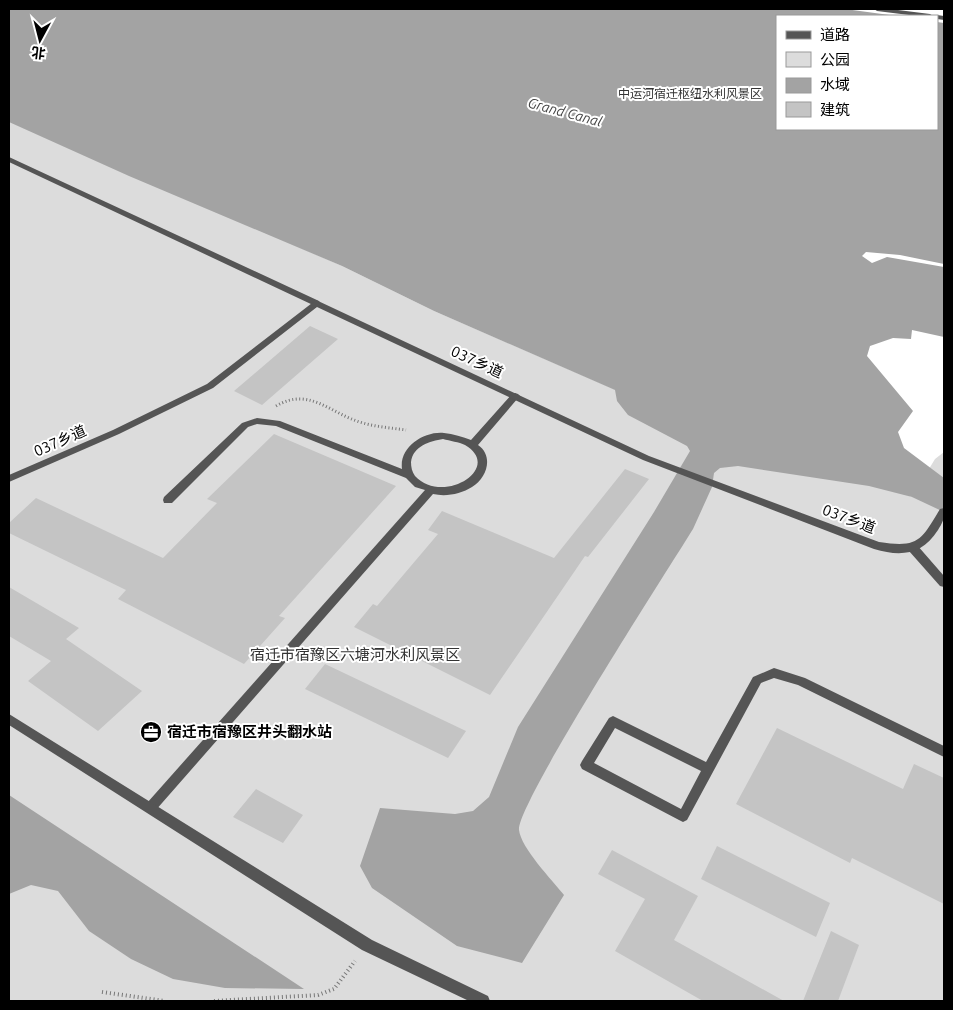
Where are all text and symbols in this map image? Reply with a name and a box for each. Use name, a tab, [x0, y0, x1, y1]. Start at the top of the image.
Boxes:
north arrow	[15, 15, 65, 65]
legend	[776, 15, 938, 130]
text: 道路	[820, 26, 850, 43]
text: 北	[30, 44, 46, 62]
text: 公园	[820, 51, 850, 68]
text: 水域	[820, 76, 850, 93]
park label: 中运河宿迁枢纽水利风景区	[618, 87, 762, 100]
water label: Grand Canal	[526, 94, 604, 130]
text: 建筑	[820, 101, 850, 118]
street label: 037乡道	[449, 342, 506, 381]
street label: 037乡道	[31, 422, 89, 460]
street label: 037乡道	[820, 501, 878, 536]
park label: 宿迁市宿豫区六塘河水利风景区	[250, 646, 460, 663]
office icon: 宿迁市宿豫区井头翻水站	[139, 720, 163, 744]
place label: 宿迁市宿豫区井头翻水站	[167, 723, 332, 740]

